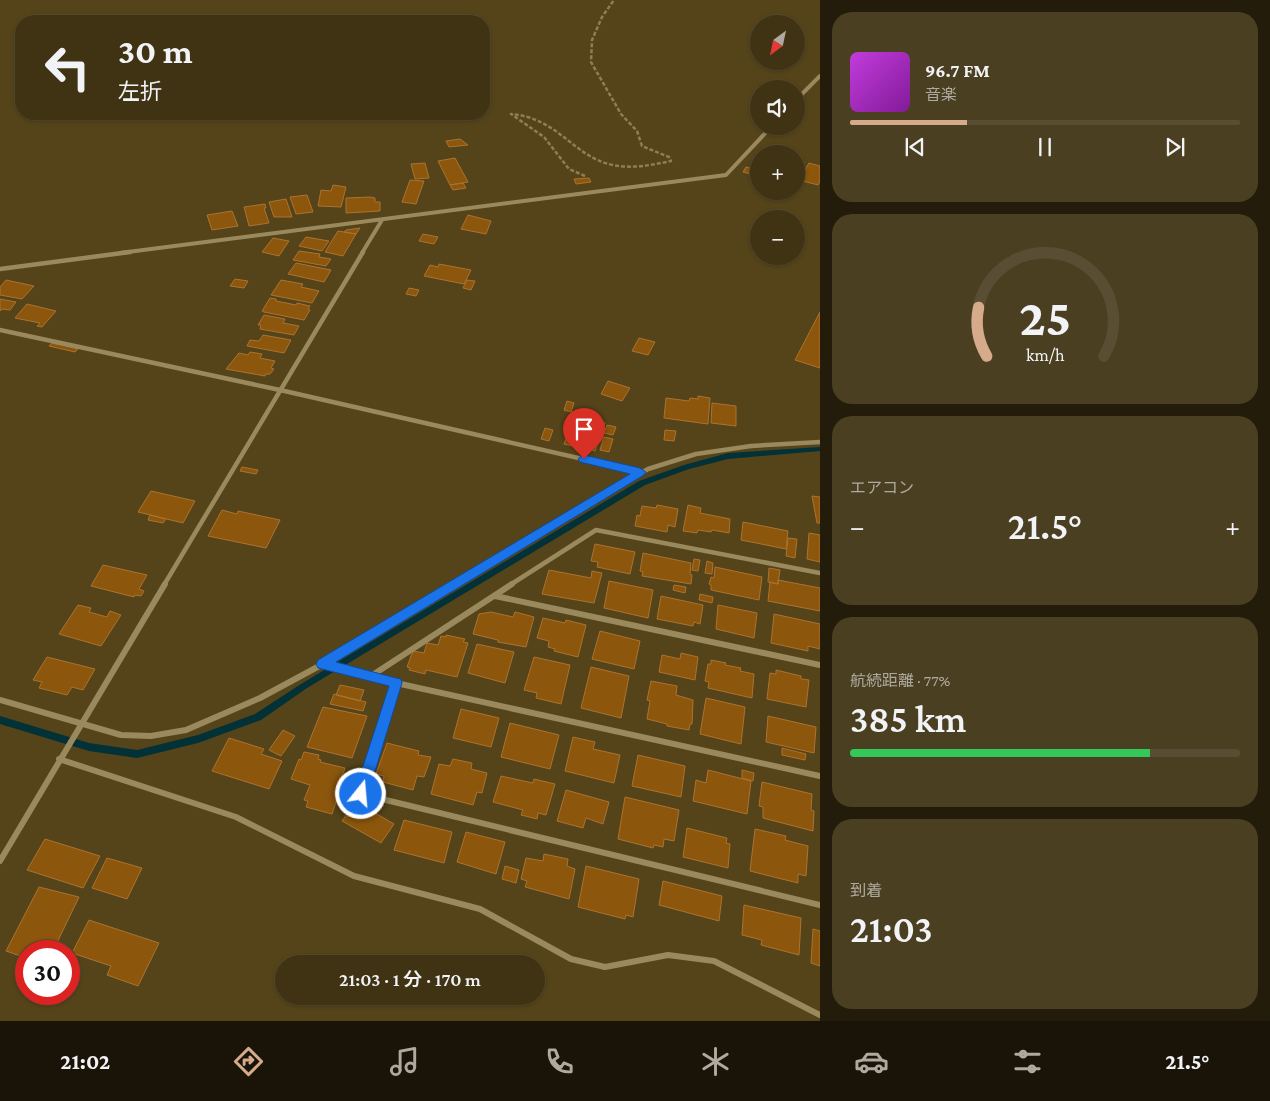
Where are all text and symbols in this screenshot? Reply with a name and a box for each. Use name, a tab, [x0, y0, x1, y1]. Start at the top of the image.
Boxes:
north arrow	[750, 15, 805, 70]
map controls	[750, 15, 805, 265]
text: 30 m	[118, 32, 193, 71]
icon: left	[35, 35, 100, 100]
text: 96.7 FM	[925, 60, 990, 81]
text: 左折	[118, 79, 162, 104]
button: sound	[750, 80, 805, 135]
text: 音楽	[925, 86, 957, 103]
icon: previous	[901, 133, 929, 161]
icon: pause	[1031, 133, 1059, 161]
icon: next	[1161, 133, 1189, 161]
button: +	[750, 145, 805, 200]
button: −	[750, 210, 805, 265]
text: 25	[1019, 288, 1071, 346]
text: km/h	[1026, 345, 1065, 365]
pin	[563, 408, 605, 459]
icon: arrive	[570, 415, 598, 443]
text: エアコン	[850, 479, 914, 496]
text: 21.5°	[1008, 505, 1082, 547]
text: −	[850, 511, 865, 542]
text: +	[1225, 511, 1240, 542]
text: 航続距離 · 77%	[850, 672, 950, 689]
text: 385 km	[850, 698, 966, 740]
position arrow	[334, 767, 386, 819]
text: 到着	[850, 882, 882, 899]
text: 21:03	[850, 908, 933, 950]
speed limit sign: 30	[15, 940, 80, 1005]
text: 21:03 · 1 分 · 170 m	[339, 969, 481, 990]
icon: directions	[231, 1044, 266, 1079]
icon: music	[387, 1044, 422, 1079]
icon: phone	[542, 1044, 577, 1079]
icon: climate	[698, 1044, 733, 1079]
icon: car	[854, 1044, 889, 1079]
icon: filters	[1010, 1044, 1045, 1079]
text: 21:02	[60, 1049, 110, 1074]
text: 21.5°	[1165, 1049, 1210, 1074]

